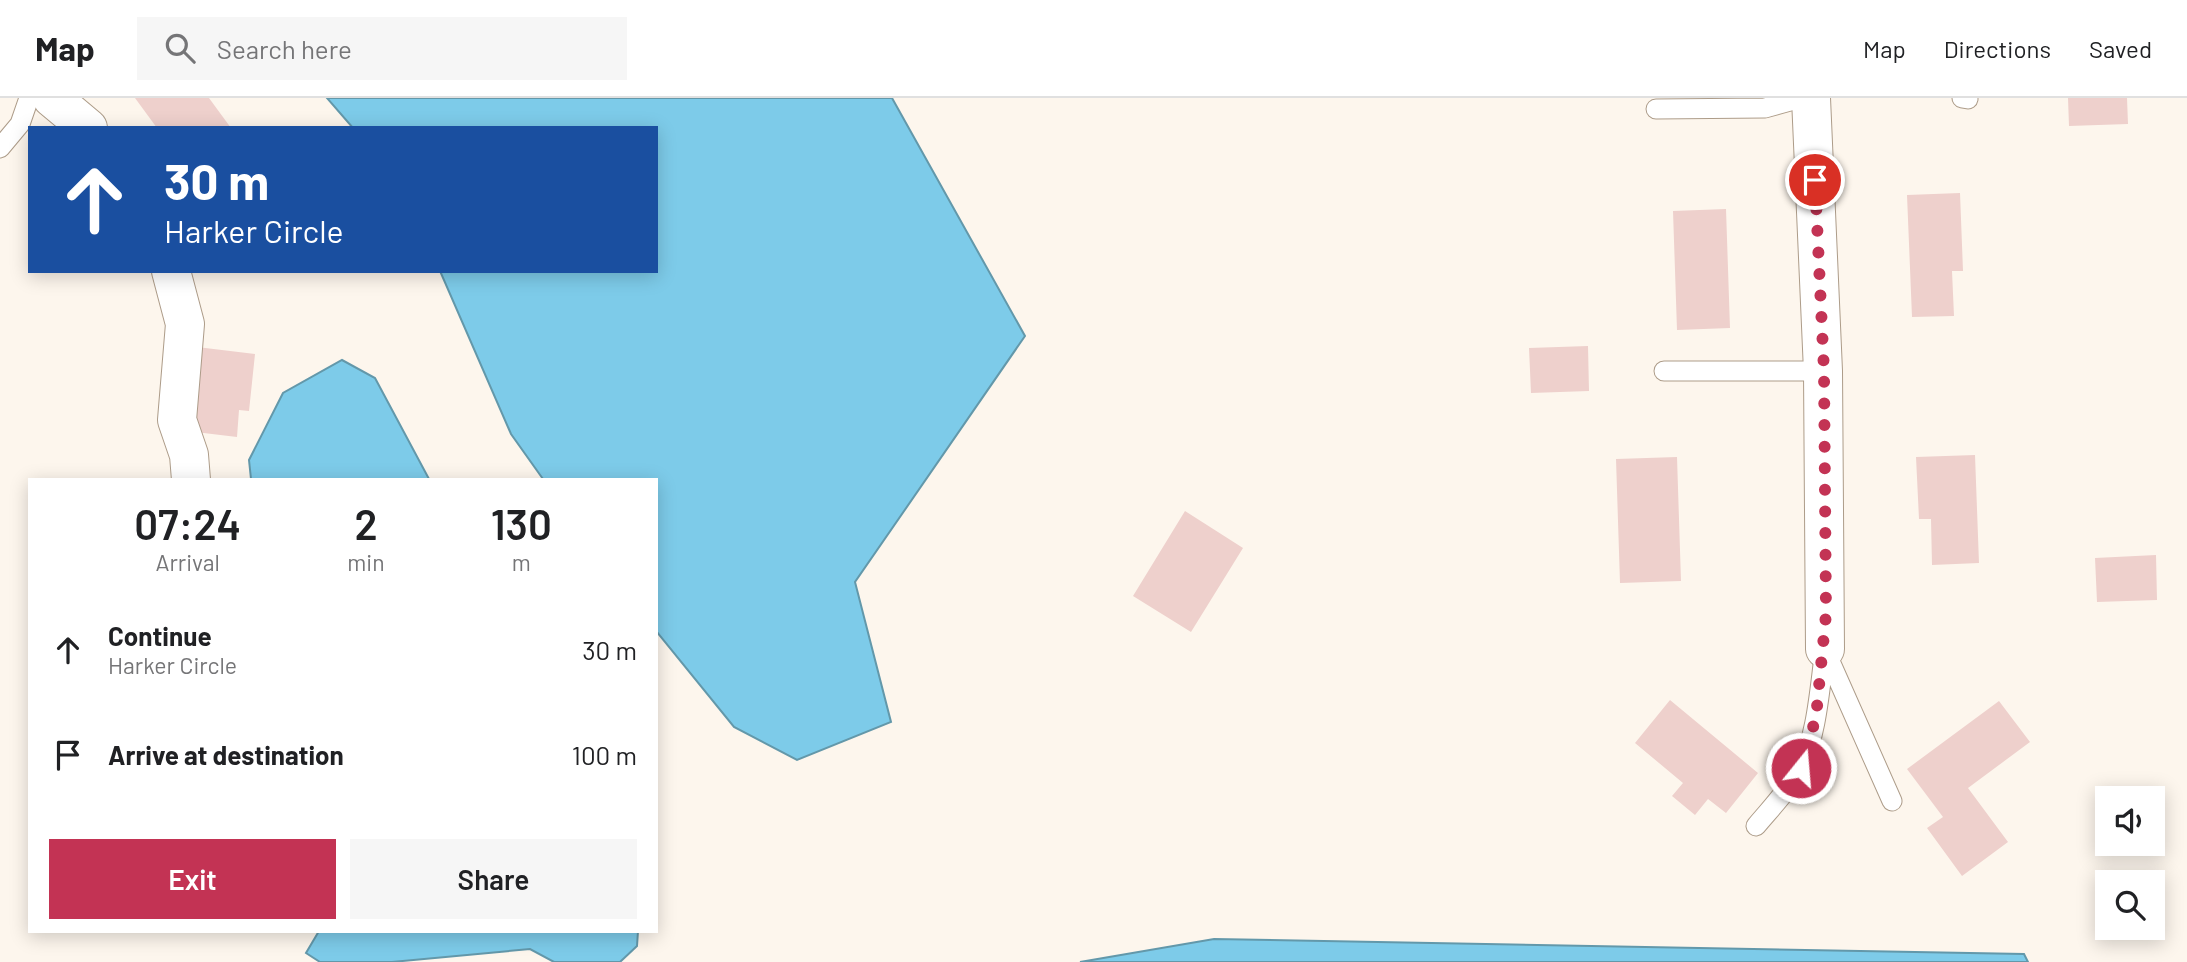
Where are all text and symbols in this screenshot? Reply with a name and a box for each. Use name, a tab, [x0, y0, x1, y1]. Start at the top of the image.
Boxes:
search box	[137, 17, 627, 80]
text: Map	[35, 28, 95, 68]
icon: search	[161, 29, 199, 67]
text: Search here	[217, 33, 352, 64]
text: Map	[1863, 34, 1906, 63]
text: Directions	[1944, 34, 2051, 63]
text: Saved	[2089, 34, 2152, 63]
pin	[1785, 150, 1845, 210]
text: 30 m	[164, 151, 269, 210]
icon: ahead	[49, 154, 140, 245]
icon: arrive	[1796, 161, 1834, 199]
text: Harker Circle	[164, 211, 344, 249]
text: 07:24	[134, 498, 241, 548]
text: 2	[354, 498, 378, 548]
text: 130	[491, 498, 552, 548]
text: Arrival	[156, 548, 220, 576]
text: min	[347, 548, 385, 576]
text: m	[512, 548, 531, 576]
text: Continue	[108, 620, 212, 651]
icon: ahead	[49, 631, 87, 669]
text: 30 m	[582, 634, 637, 665]
text: Harker Circle	[108, 651, 237, 679]
position arrow	[1764, 731, 1838, 805]
icon: arrive	[49, 736, 87, 774]
text: Arrive at destination	[108, 739, 344, 770]
text: 100 m	[572, 739, 637, 770]
map controls	[2095, 786, 2165, 940]
button: sound	[2095, 786, 2165, 856]
button: Exit	[49, 839, 336, 919]
button: Share	[350, 839, 637, 919]
button: search	[2095, 870, 2165, 940]

